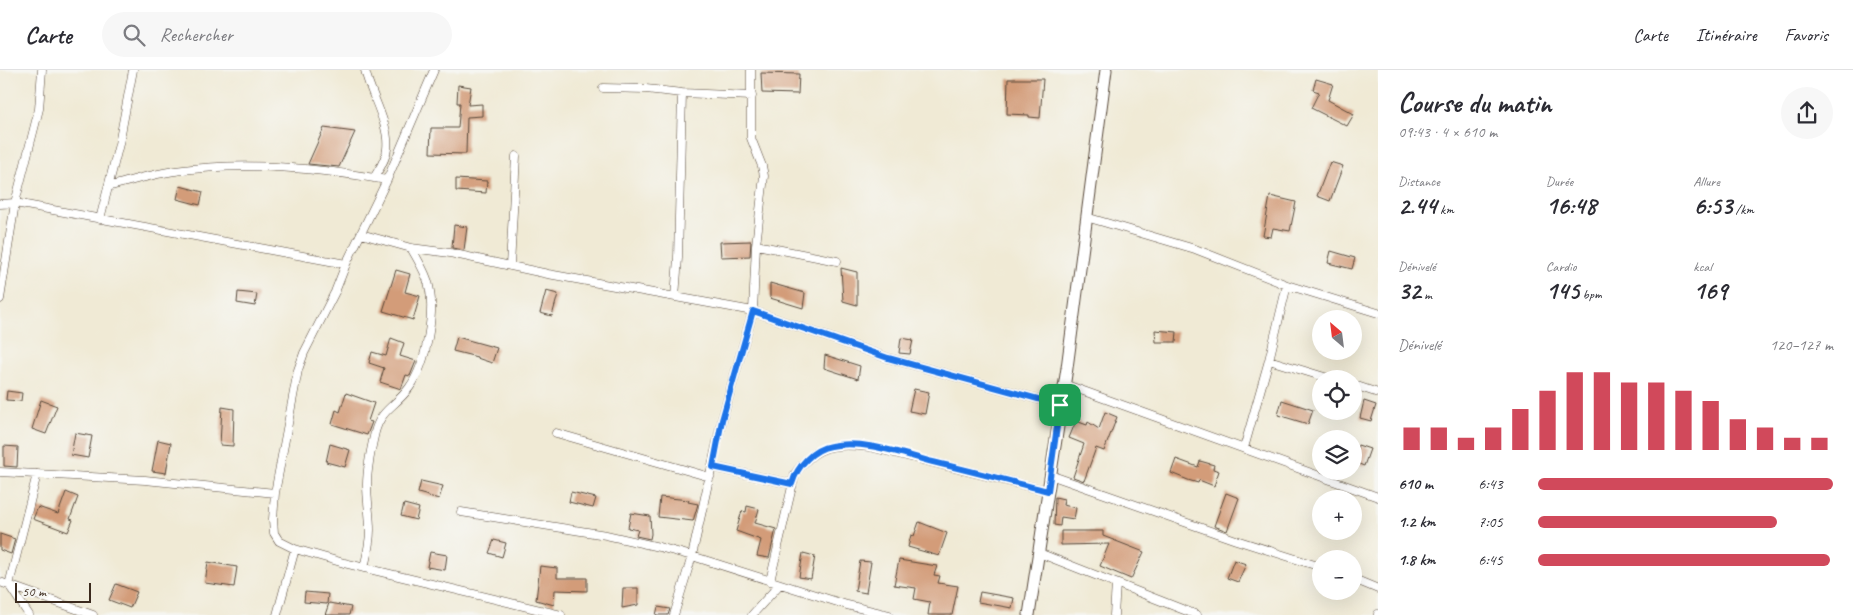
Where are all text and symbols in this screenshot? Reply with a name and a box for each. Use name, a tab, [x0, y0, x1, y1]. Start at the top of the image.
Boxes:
search box	[102, 12, 452, 57]
text: Carte	[25, 20, 72, 50]
icon: search	[120, 21, 148, 49]
text: Rechercher	[160, 23, 233, 47]
text: Carte	[1633, 24, 1668, 46]
text: Itinéraire	[1696, 24, 1757, 46]
text: Favoris	[1785, 24, 1828, 46]
text: Course du matin	[1398, 85, 1551, 120]
button: share	[1781, 87, 1833, 139]
text: 09:43 · 4 × 610 m	[1398, 122, 1497, 142]
text: Distance	[1398, 173, 1440, 190]
text: Durée	[1546, 173, 1573, 190]
text: Allure	[1693, 173, 1720, 190]
text: 2.44	[1398, 190, 1437, 222]
text: 16:48	[1546, 190, 1596, 222]
text: 6:53	[1693, 190, 1732, 222]
text: km	[1437, 201, 1454, 218]
text: /km	[1732, 201, 1754, 218]
text: Dénivelé	[1398, 258, 1436, 275]
text: Cardio	[1546, 258, 1576, 275]
text: kcal	[1693, 258, 1712, 275]
text: 32	[1398, 275, 1421, 307]
text: 145	[1546, 275, 1579, 307]
text: 169	[1693, 275, 1727, 307]
text: m	[1421, 286, 1432, 303]
text: bpm	[1579, 286, 1602, 303]
north arrow	[1312, 310, 1362, 360]
map controls	[1312, 310, 1362, 600]
text: Dénivelé	[1398, 335, 1441, 355]
text: 120–127 m	[1770, 335, 1833, 355]
button: locate	[1312, 370, 1362, 420]
pin	[1039, 384, 1081, 426]
icon: arrive	[1046, 391, 1074, 419]
button: layers	[1312, 430, 1362, 480]
text: 610 m	[1398, 474, 1433, 494]
text: 6:43	[1478, 474, 1503, 494]
button: +	[1312, 490, 1362, 540]
text: 1.2 km	[1398, 512, 1435, 532]
text: 7:05	[1478, 512, 1503, 532]
button: −	[1312, 550, 1362, 600]
text: 1.8 km	[1398, 550, 1435, 570]
text: 6:45	[1478, 550, 1503, 570]
scale bar	[15, 580, 91, 603]
text: 50 m	[22, 583, 46, 600]

